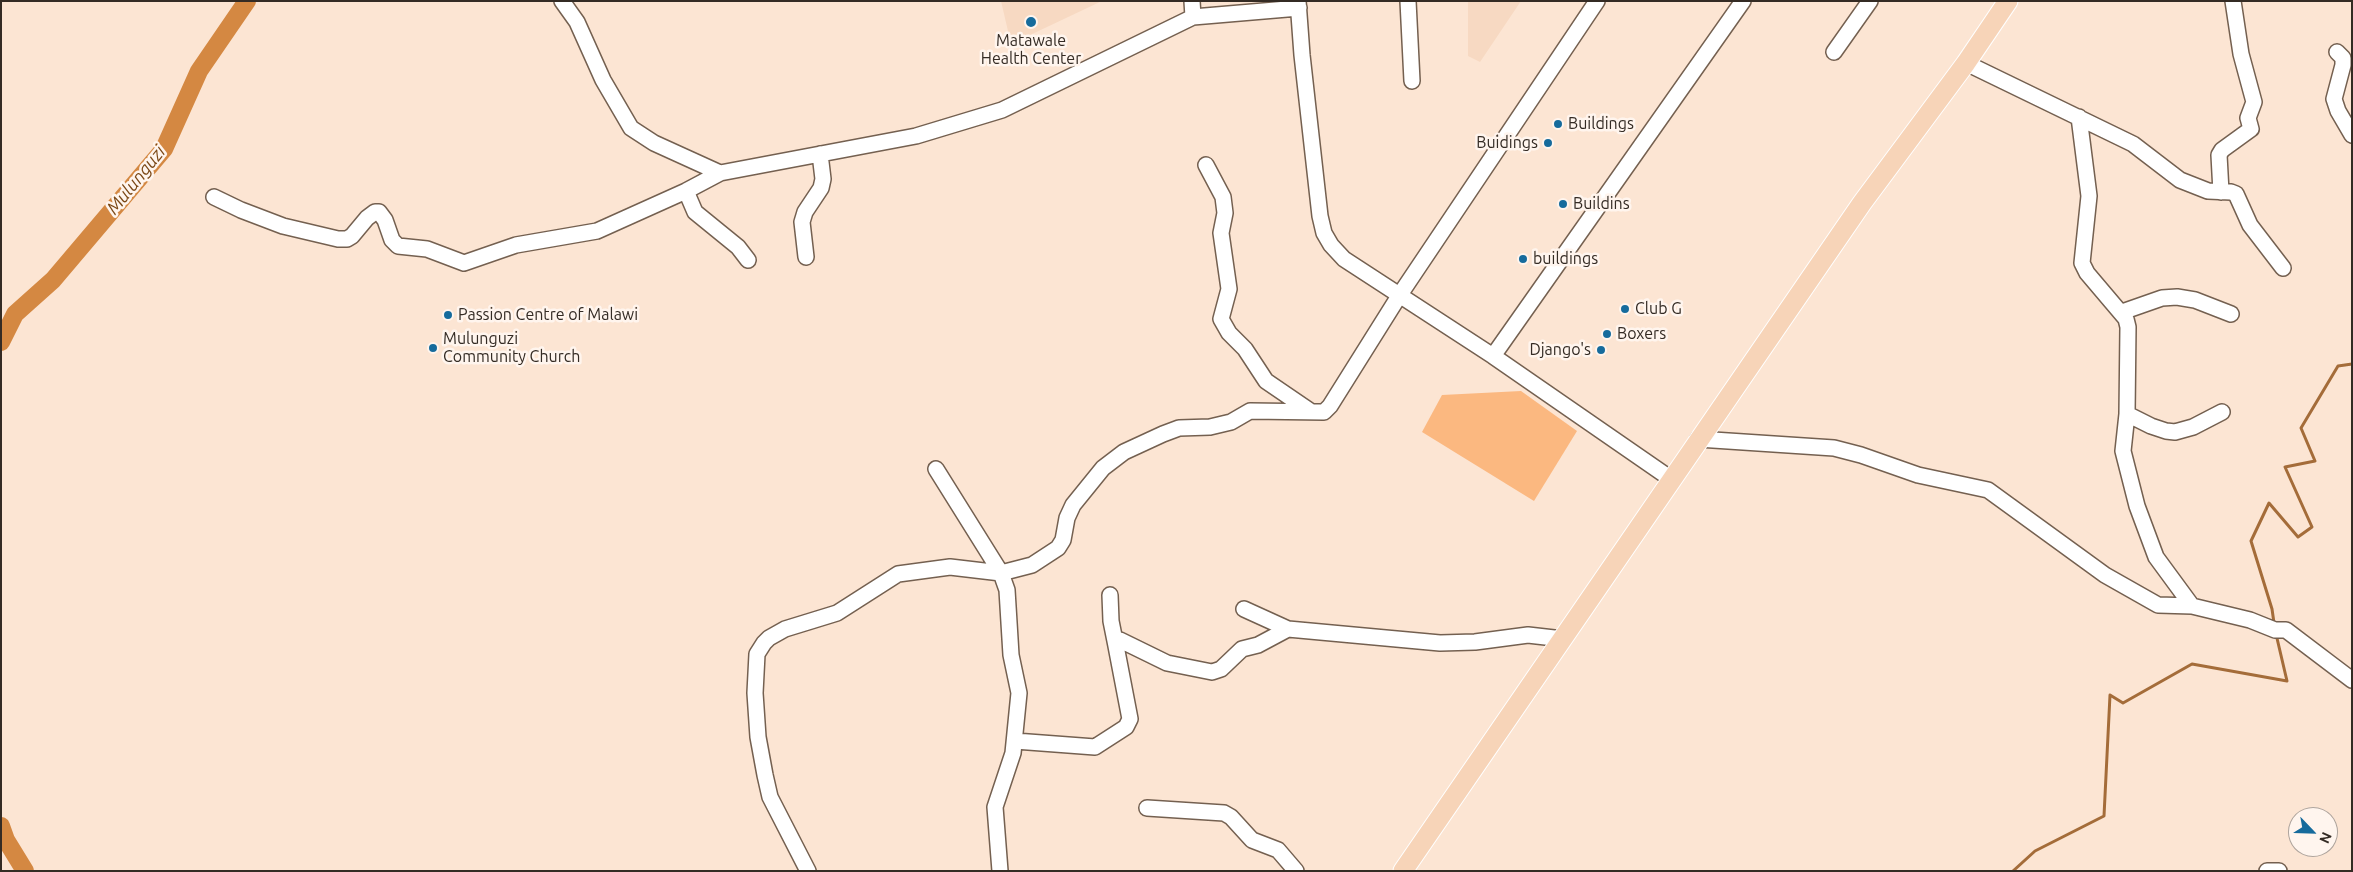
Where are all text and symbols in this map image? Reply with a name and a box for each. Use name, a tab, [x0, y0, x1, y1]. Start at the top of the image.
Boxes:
marker: Matawale Health Center	[1024, 15, 1038, 29]
place label: Matawale Health Center	[981, 31, 1081, 69]
place label: Buildings	[1568, 114, 1634, 134]
marker: Buildings	[1552, 118, 1564, 130]
place label: Buidings	[1476, 133, 1538, 153]
marker: Buidings	[1542, 137, 1554, 149]
water label: Mulunguzi	[102, 141, 170, 219]
place label: Buildins	[1573, 194, 1630, 214]
marker: Buildins	[1557, 198, 1569, 210]
place label: buildings	[1533, 249, 1598, 269]
marker: buildings	[1517, 253, 1529, 265]
place label: Club G	[1635, 299, 1682, 319]
marker: Club G	[1619, 303, 1631, 315]
place label: Passion Centre of Malawi	[458, 305, 638, 325]
marker: Passion Centre of Malawi	[442, 309, 454, 321]
place label: Boxers	[1617, 324, 1666, 344]
marker: Boxers	[1601, 328, 1613, 340]
place label: Mulunguzi Community Church	[443, 329, 580, 367]
place label: Django's	[1529, 340, 1591, 360]
marker: Mulunguzi Community Church	[427, 342, 439, 354]
marker: Django's	[1595, 344, 1607, 356]
north arrow	[2288, 807, 2338, 857]
text: N	[2316, 830, 2335, 846]

